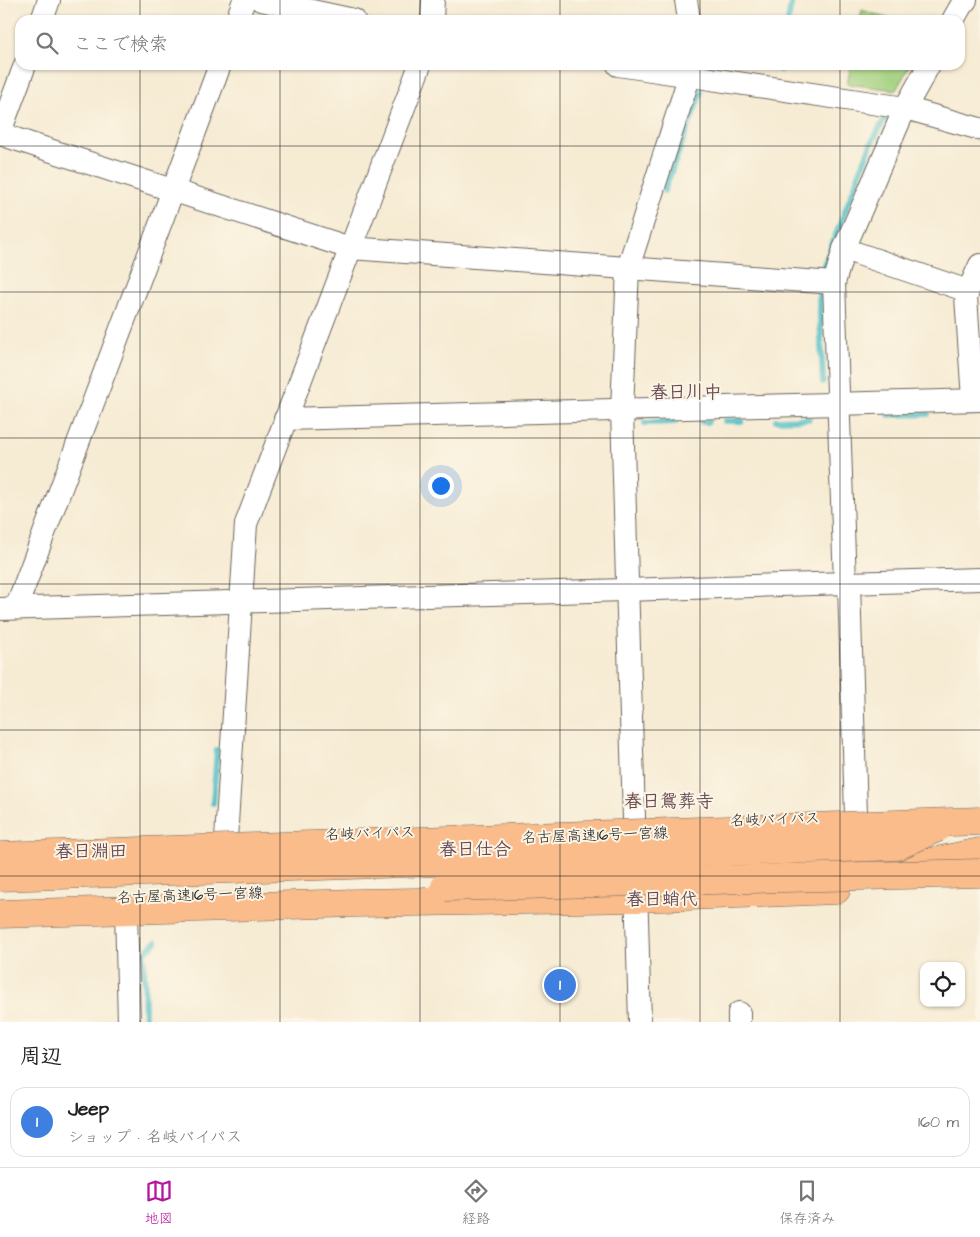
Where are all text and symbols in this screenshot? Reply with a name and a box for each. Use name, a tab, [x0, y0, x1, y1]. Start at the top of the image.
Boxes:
search box	[15, 15, 965, 70]
icon: search	[33, 29, 61, 57]
text: ここで検索	[73, 31, 168, 58]
district label: 春日川中	[650, 380, 722, 405]
your location	[428, 473, 454, 499]
district label: 春日鴛葬寺	[624, 789, 714, 814]
street label: 名岐バイパス	[730, 807, 820, 832]
street label: 名岐バイパス	[325, 821, 415, 846]
street label: 名古屋高速16号一宮線	[522, 822, 669, 849]
district label: 春日仕合	[439, 837, 511, 862]
district label: 春日淵田	[55, 839, 127, 864]
street label: 名古屋高速16号一宮線	[117, 882, 264, 909]
district label: 春日蛸代	[626, 887, 698, 912]
map controls	[920, 962, 965, 1007]
button: locate	[920, 962, 965, 1007]
pin: 1	[544, 966, 576, 1004]
text: 周辺	[20, 1042, 62, 1071]
text: Jeep	[68, 1096, 109, 1123]
text: 1	[36, 1111, 38, 1133]
text: 160 m	[918, 1111, 959, 1133]
text: ショップ · 名岐バイパス	[68, 1126, 242, 1148]
tab: 地図	[145, 1177, 173, 1229]
tab: 経路	[462, 1177, 490, 1229]
tab: 保存済み	[779, 1177, 835, 1229]

